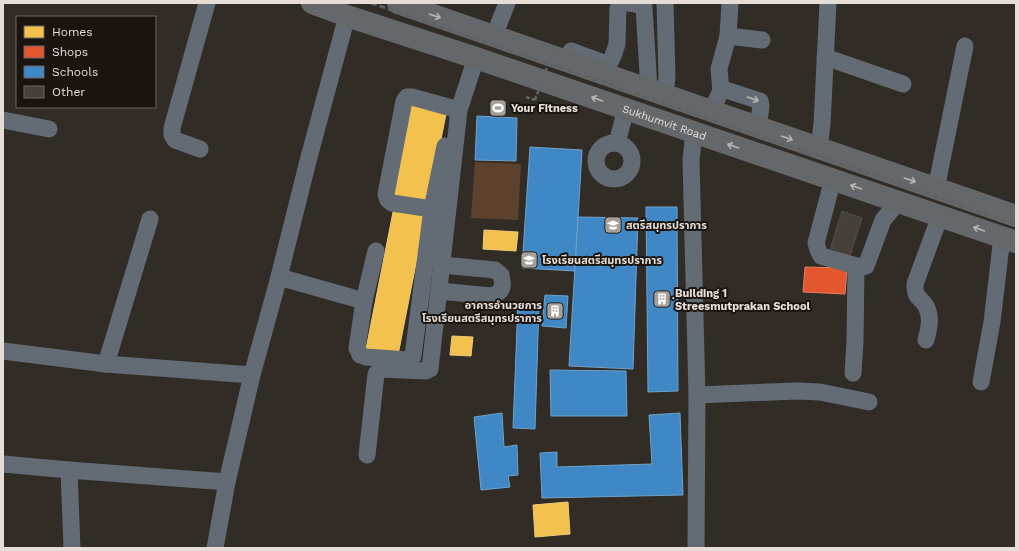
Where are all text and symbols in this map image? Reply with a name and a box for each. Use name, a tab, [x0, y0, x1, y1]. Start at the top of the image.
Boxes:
one-way arrow	[428, 12, 440, 20]
legend	[16, 16, 156, 108]
text: Homes	[52, 25, 93, 39]
text: Shops	[52, 45, 88, 59]
text: Schools	[52, 65, 98, 79]
text: Other	[52, 85, 85, 99]
one-way arrow	[590, 95, 603, 102]
one-way arrow	[747, 96, 760, 103]
sports icon: Your Fitness	[488, 98, 508, 118]
place label: Your Fitness	[511, 102, 578, 115]
street label: Sukhumvit Road	[621, 102, 708, 143]
one-way arrow	[781, 134, 793, 142]
one-way arrow	[727, 141, 739, 149]
one-way arrow	[904, 176, 916, 184]
one-way arrow	[850, 183, 862, 191]
school or university icon: สตรีสมุทรปราการ	[603, 215, 623, 235]
place label: สตรีสมุทรปราการ	[626, 219, 707, 232]
one-way arrow	[973, 225, 985, 233]
school or university icon: โรงเรียนสตรีสมุทรปราการ	[519, 250, 539, 270]
place label: โรงเรียนสตรีสมุทรปราการ	[542, 254, 662, 267]
place label: ฺBuilding 1 Streesmutprakan School	[672, 287, 811, 313]
building icon: ฺBuilding 1 Streesmutprakan School	[652, 289, 672, 309]
place label: อาคารอำนวยการ โรงเรียนสตรีสมุทรปราการ	[422, 299, 542, 325]
building icon: อาคารอำนวยการ โรงเรียนสตรีสมุทรปราการ	[545, 301, 565, 321]

